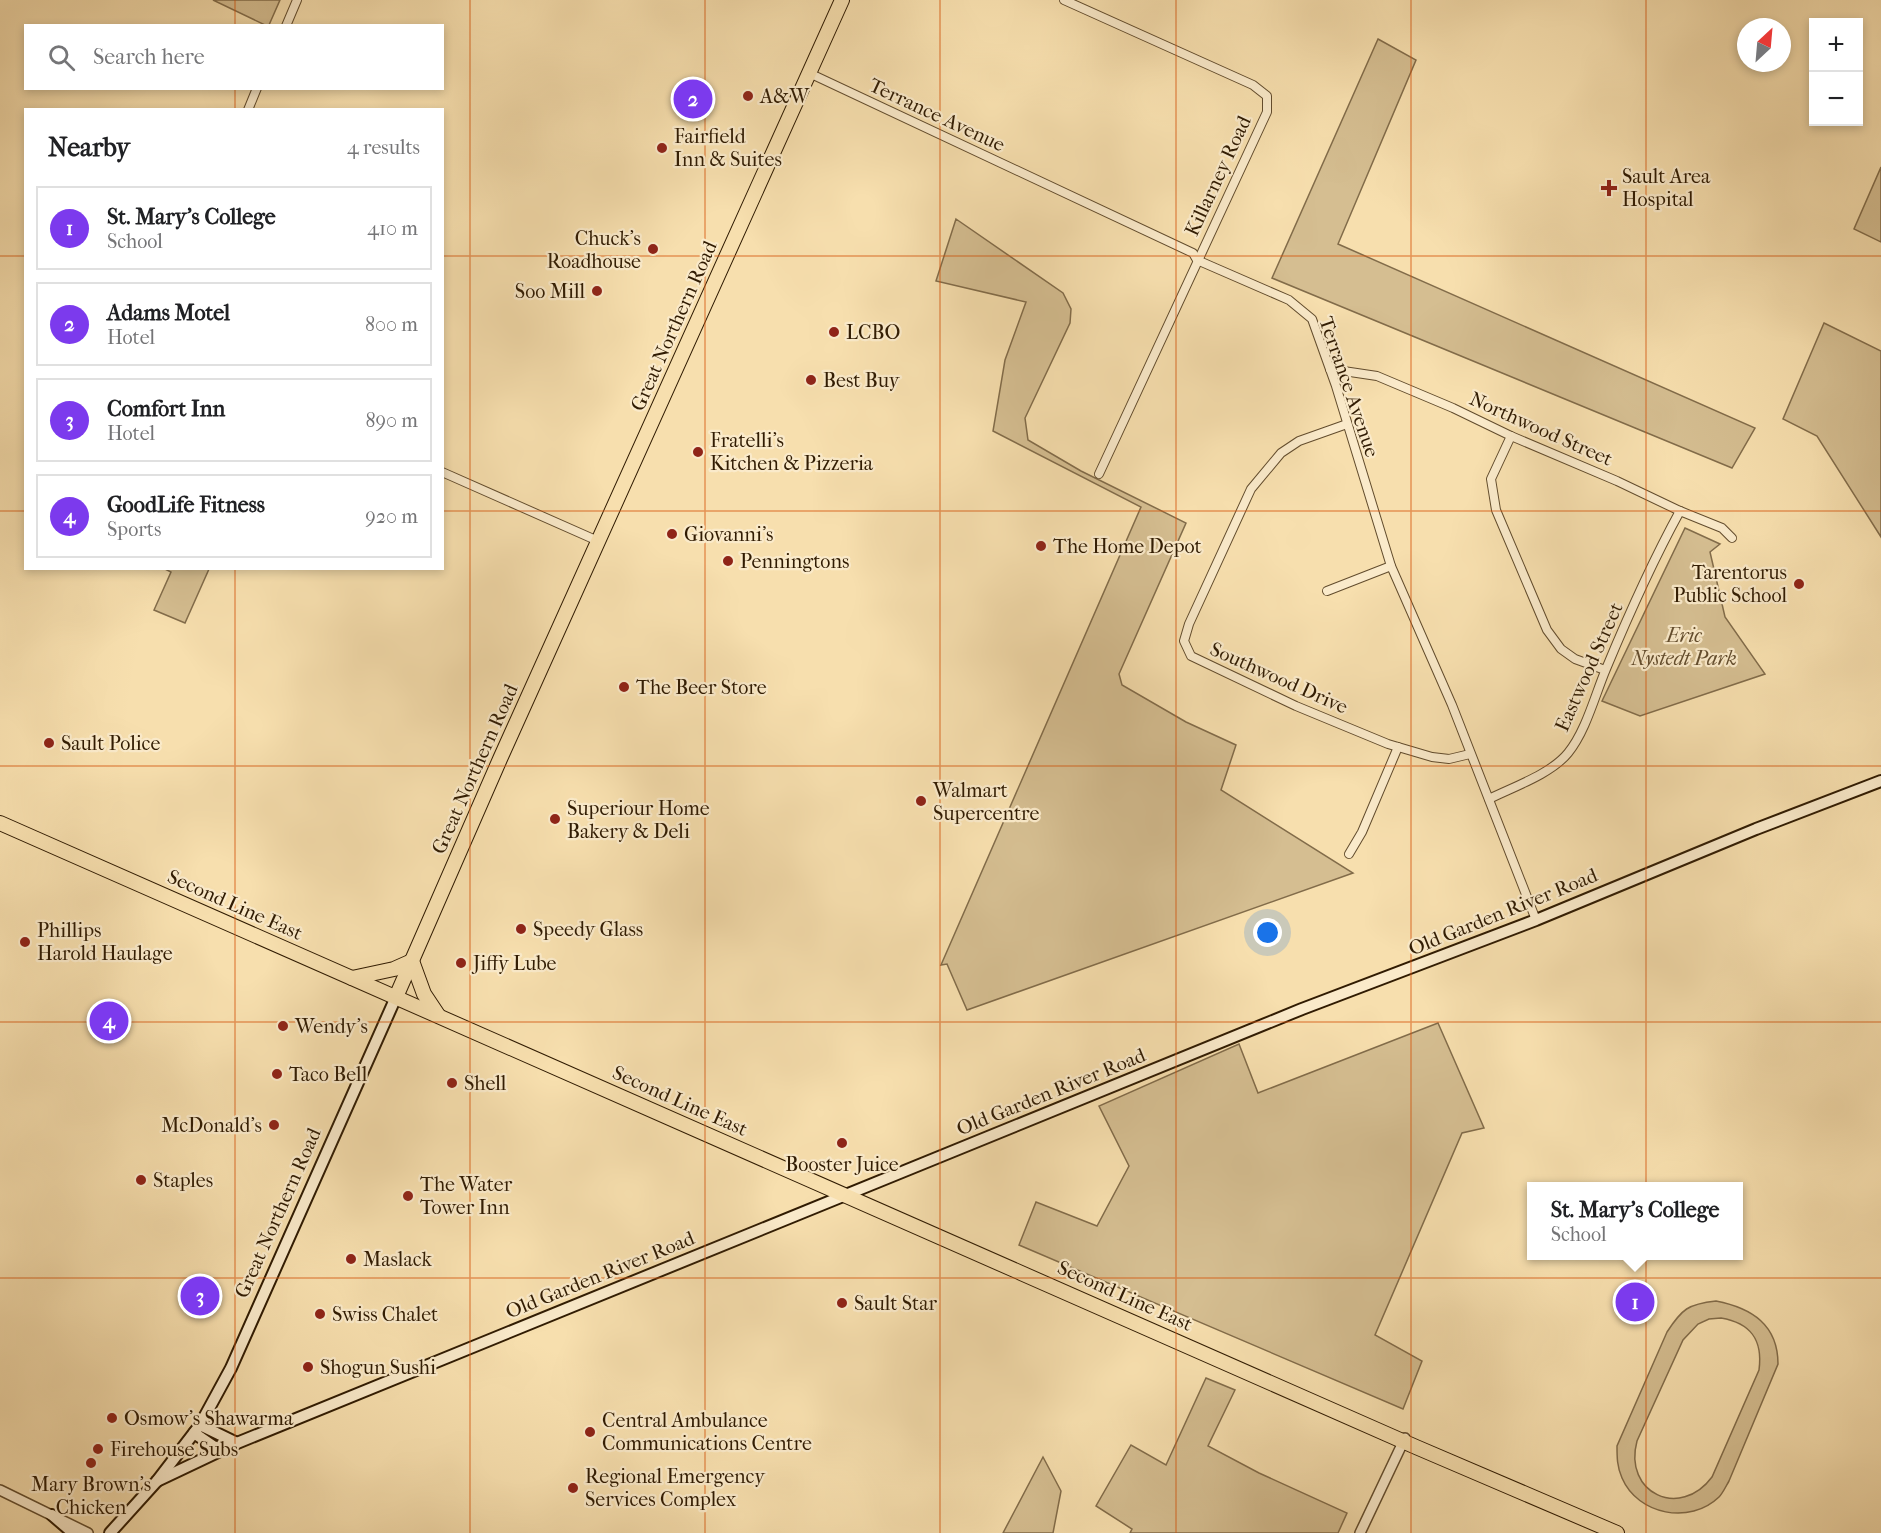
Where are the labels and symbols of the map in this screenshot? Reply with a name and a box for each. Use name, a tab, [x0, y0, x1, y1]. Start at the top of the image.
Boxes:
north arrow	[1737, 18, 1791, 72]
street label: Terrance Avenue	[866, 74, 1009, 157]
pin: 2	[674, 76, 712, 122]
place label: A&W	[759, 85, 810, 108]
marker: A&W	[741, 89, 755, 103]
street label: Killarney Road	[1180, 111, 1256, 240]
place label: Fairfield Inn & Suites	[674, 125, 782, 171]
marker: Fairfield Inn & Suites	[655, 141, 669, 155]
place label: Sault Area Hospital	[1622, 165, 1711, 211]
marker: Sault Area Hospital	[1600, 179, 1618, 197]
place label: Chuck's Roadhouse	[547, 227, 641, 273]
street label: Great Northern Road	[626, 236, 722, 415]
marker: Chuck's Roadhouse	[646, 242, 660, 256]
place label: Soo Mill	[515, 280, 585, 303]
marker: Soo Mill	[590, 284, 604, 298]
street label: Terrance Avenue	[1314, 314, 1384, 460]
place label: LCBO	[846, 321, 900, 344]
marker: LCBO	[827, 325, 841, 339]
place label: Best Buy	[823, 369, 901, 392]
marker: Best Buy	[804, 373, 818, 387]
street label: Northwood Street	[1466, 387, 1616, 471]
place label: Fratelli's Kitchen & Pizzeria	[710, 429, 874, 475]
marker: Fratelli's Kitchen & Pizzeria	[691, 445, 705, 459]
place label: Giovanni's	[684, 523, 773, 546]
marker: Giovanni's	[665, 527, 679, 541]
place label: The Home Depot	[1053, 535, 1202, 558]
marker: The Home Depot	[1034, 539, 1048, 553]
place label: Penningtons	[740, 550, 849, 573]
marker: Penningtons	[721, 554, 735, 568]
place label: Tarentorus Public School	[1673, 561, 1787, 607]
marker: Tarentorus Public School	[1792, 577, 1806, 591]
street label: Eastwood Street	[1550, 599, 1628, 735]
park label: Eric Nystedt Park	[1630, 624, 1737, 670]
street label: Southwood Drive	[1207, 637, 1352, 719]
place label: The Beer Store	[636, 676, 767, 699]
street label: Great Northern Road	[427, 679, 523, 858]
marker: The Beer Store	[617, 680, 631, 694]
place label: Sault Police	[61, 732, 160, 755]
marker: Sault Police	[42, 736, 56, 750]
place label: Walmart Supercentre	[932, 779, 1039, 825]
marker: Walmart Supercentre	[914, 794, 928, 808]
place label: Superiour Home Bakery & Deli	[567, 797, 710, 843]
marker: Superiour Home Bakery & Deli	[548, 812, 562, 826]
street label: Old Garden River Road	[1405, 863, 1602, 960]
street label: Second Line East	[164, 865, 306, 945]
place label: Speedy Glass	[533, 918, 643, 941]
your location	[1253, 918, 1282, 947]
place label: Phillips Harold Haulage	[37, 919, 173, 965]
marker: Speedy Glass	[514, 922, 528, 936]
marker: Phillips Harold Haulage	[18, 935, 32, 949]
place label: Jiffy Lube	[471, 952, 557, 975]
marker: Jiffy Lube	[454, 956, 468, 970]
pin: 4	[90, 998, 128, 1044]
place label: Wendy's	[294, 1015, 368, 1038]
marker: Wendy's	[276, 1019, 290, 1033]
street label: Old Garden River Road	[953, 1043, 1150, 1140]
street label: Second Line East	[609, 1061, 751, 1141]
place label: Taco Bell	[289, 1063, 368, 1086]
marker: Taco Bell	[270, 1067, 284, 1081]
place label: Shell	[464, 1072, 507, 1095]
marker: Shell	[445, 1076, 459, 1090]
place label: McDonald's	[161, 1114, 262, 1137]
marker: McDonald's	[267, 1118, 281, 1132]
street label: Great Northern Road	[230, 1123, 326, 1302]
marker: Booster Juice	[835, 1136, 849, 1150]
place label: Booster Juice	[785, 1153, 899, 1176]
place label: Staples	[153, 1169, 213, 1192]
marker: Staples	[134, 1173, 148, 1187]
place label: The Water Tower Inn	[420, 1173, 513, 1219]
marker: The Water Tower Inn	[401, 1189, 415, 1203]
street label: Old Garden River Road	[502, 1226, 699, 1323]
place label: Maslack	[363, 1248, 432, 1271]
marker: Maslack	[344, 1252, 358, 1266]
street label: Second Line East	[1054, 1256, 1196, 1336]
pin: 3	[180, 1274, 220, 1318]
pin: 1	[1616, 1280, 1654, 1324]
place label: Sault Star	[854, 1292, 937, 1315]
marker: Sault Star	[835, 1296, 849, 1310]
place label: Swiss Chalet	[332, 1303, 438, 1326]
marker: Swiss Chalet	[313, 1307, 327, 1321]
place label: Shogun Sushi	[320, 1356, 436, 1379]
marker: Shogun Sushi	[301, 1360, 315, 1374]
place label: Osmow’s Shawarma	[124, 1407, 294, 1430]
place label: Central Ambulance Communications Centre	[602, 1409, 812, 1455]
marker: Osmow’s Shawarma	[105, 1411, 119, 1425]
marker: Central Ambulance Communications Centre	[583, 1425, 597, 1439]
place label: Firehouse Subs	[110, 1438, 238, 1461]
marker: Firehouse Subs	[91, 1442, 105, 1456]
marker: Mary Brown’s Chicken	[84, 1456, 98, 1470]
place label: Regional Emergency Services Complex	[585, 1465, 766, 1511]
place label: Mary Brown’s Chicken	[31, 1473, 151, 1519]
marker: Regional Emergency Services Complex	[566, 1481, 580, 1495]

